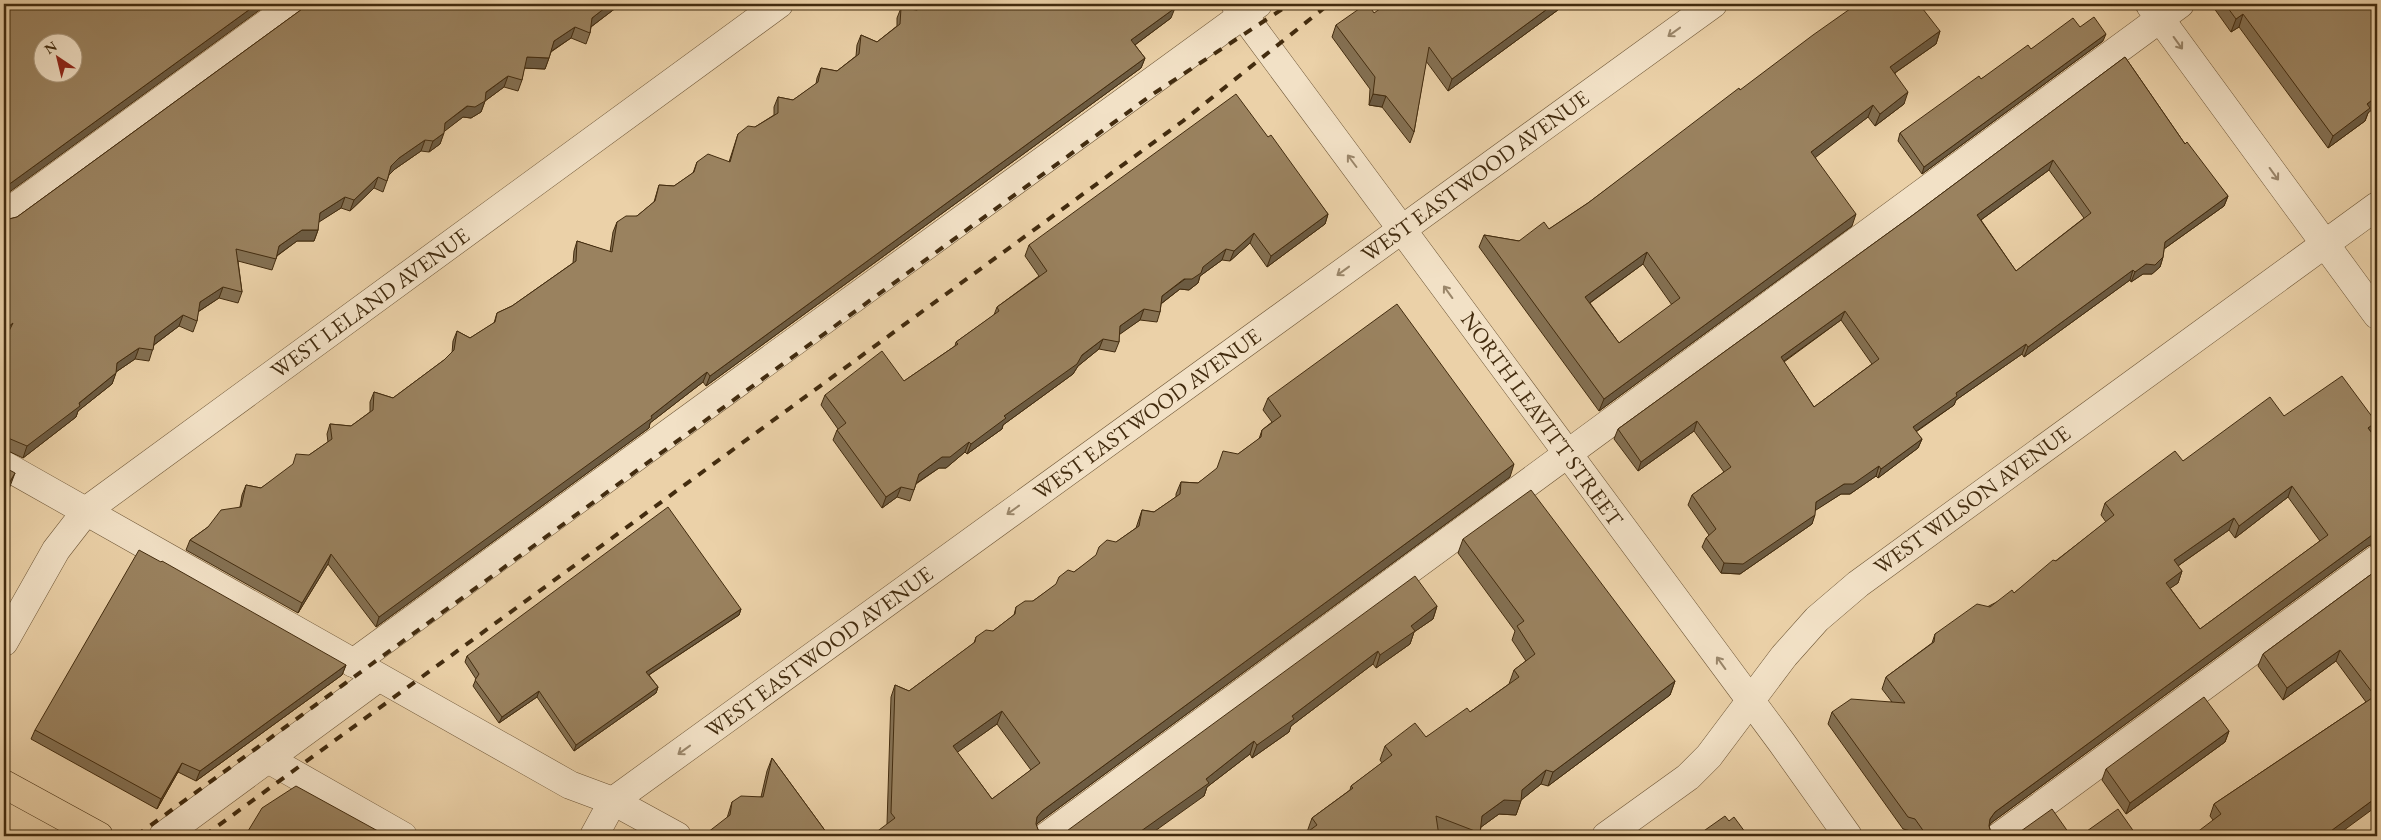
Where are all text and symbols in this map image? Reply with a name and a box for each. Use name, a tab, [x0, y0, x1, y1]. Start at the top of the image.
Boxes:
one-way arrow	[1667, 27, 1681, 37]
north arrow	[32, 32, 82, 82]
text: N	[41, 36, 61, 58]
one-way arrow	[2173, 36, 2183, 50]
street label: WEST EASTWOOD AVENUE	[1355, 84, 1595, 268]
one-way arrow	[1347, 155, 1357, 169]
one-way arrow	[2269, 167, 2279, 181]
street label: WEST LELAND AVENUE	[265, 221, 475, 385]
one-way arrow	[1336, 266, 1350, 276]
one-way arrow	[1443, 285, 1453, 299]
street label: NORTH LEAVITT STREET	[1454, 306, 1630, 532]
street label: WEST EASTWOOD AVENUE	[1027, 322, 1267, 506]
street label: WEST WILSON AVENUE	[1868, 419, 2076, 581]
one-way arrow	[1007, 505, 1021, 516]
street label: WEST EASTWOOD AVENUE	[699, 560, 939, 744]
one-way arrow	[1716, 656, 1726, 670]
one-way arrow	[677, 745, 691, 755]

